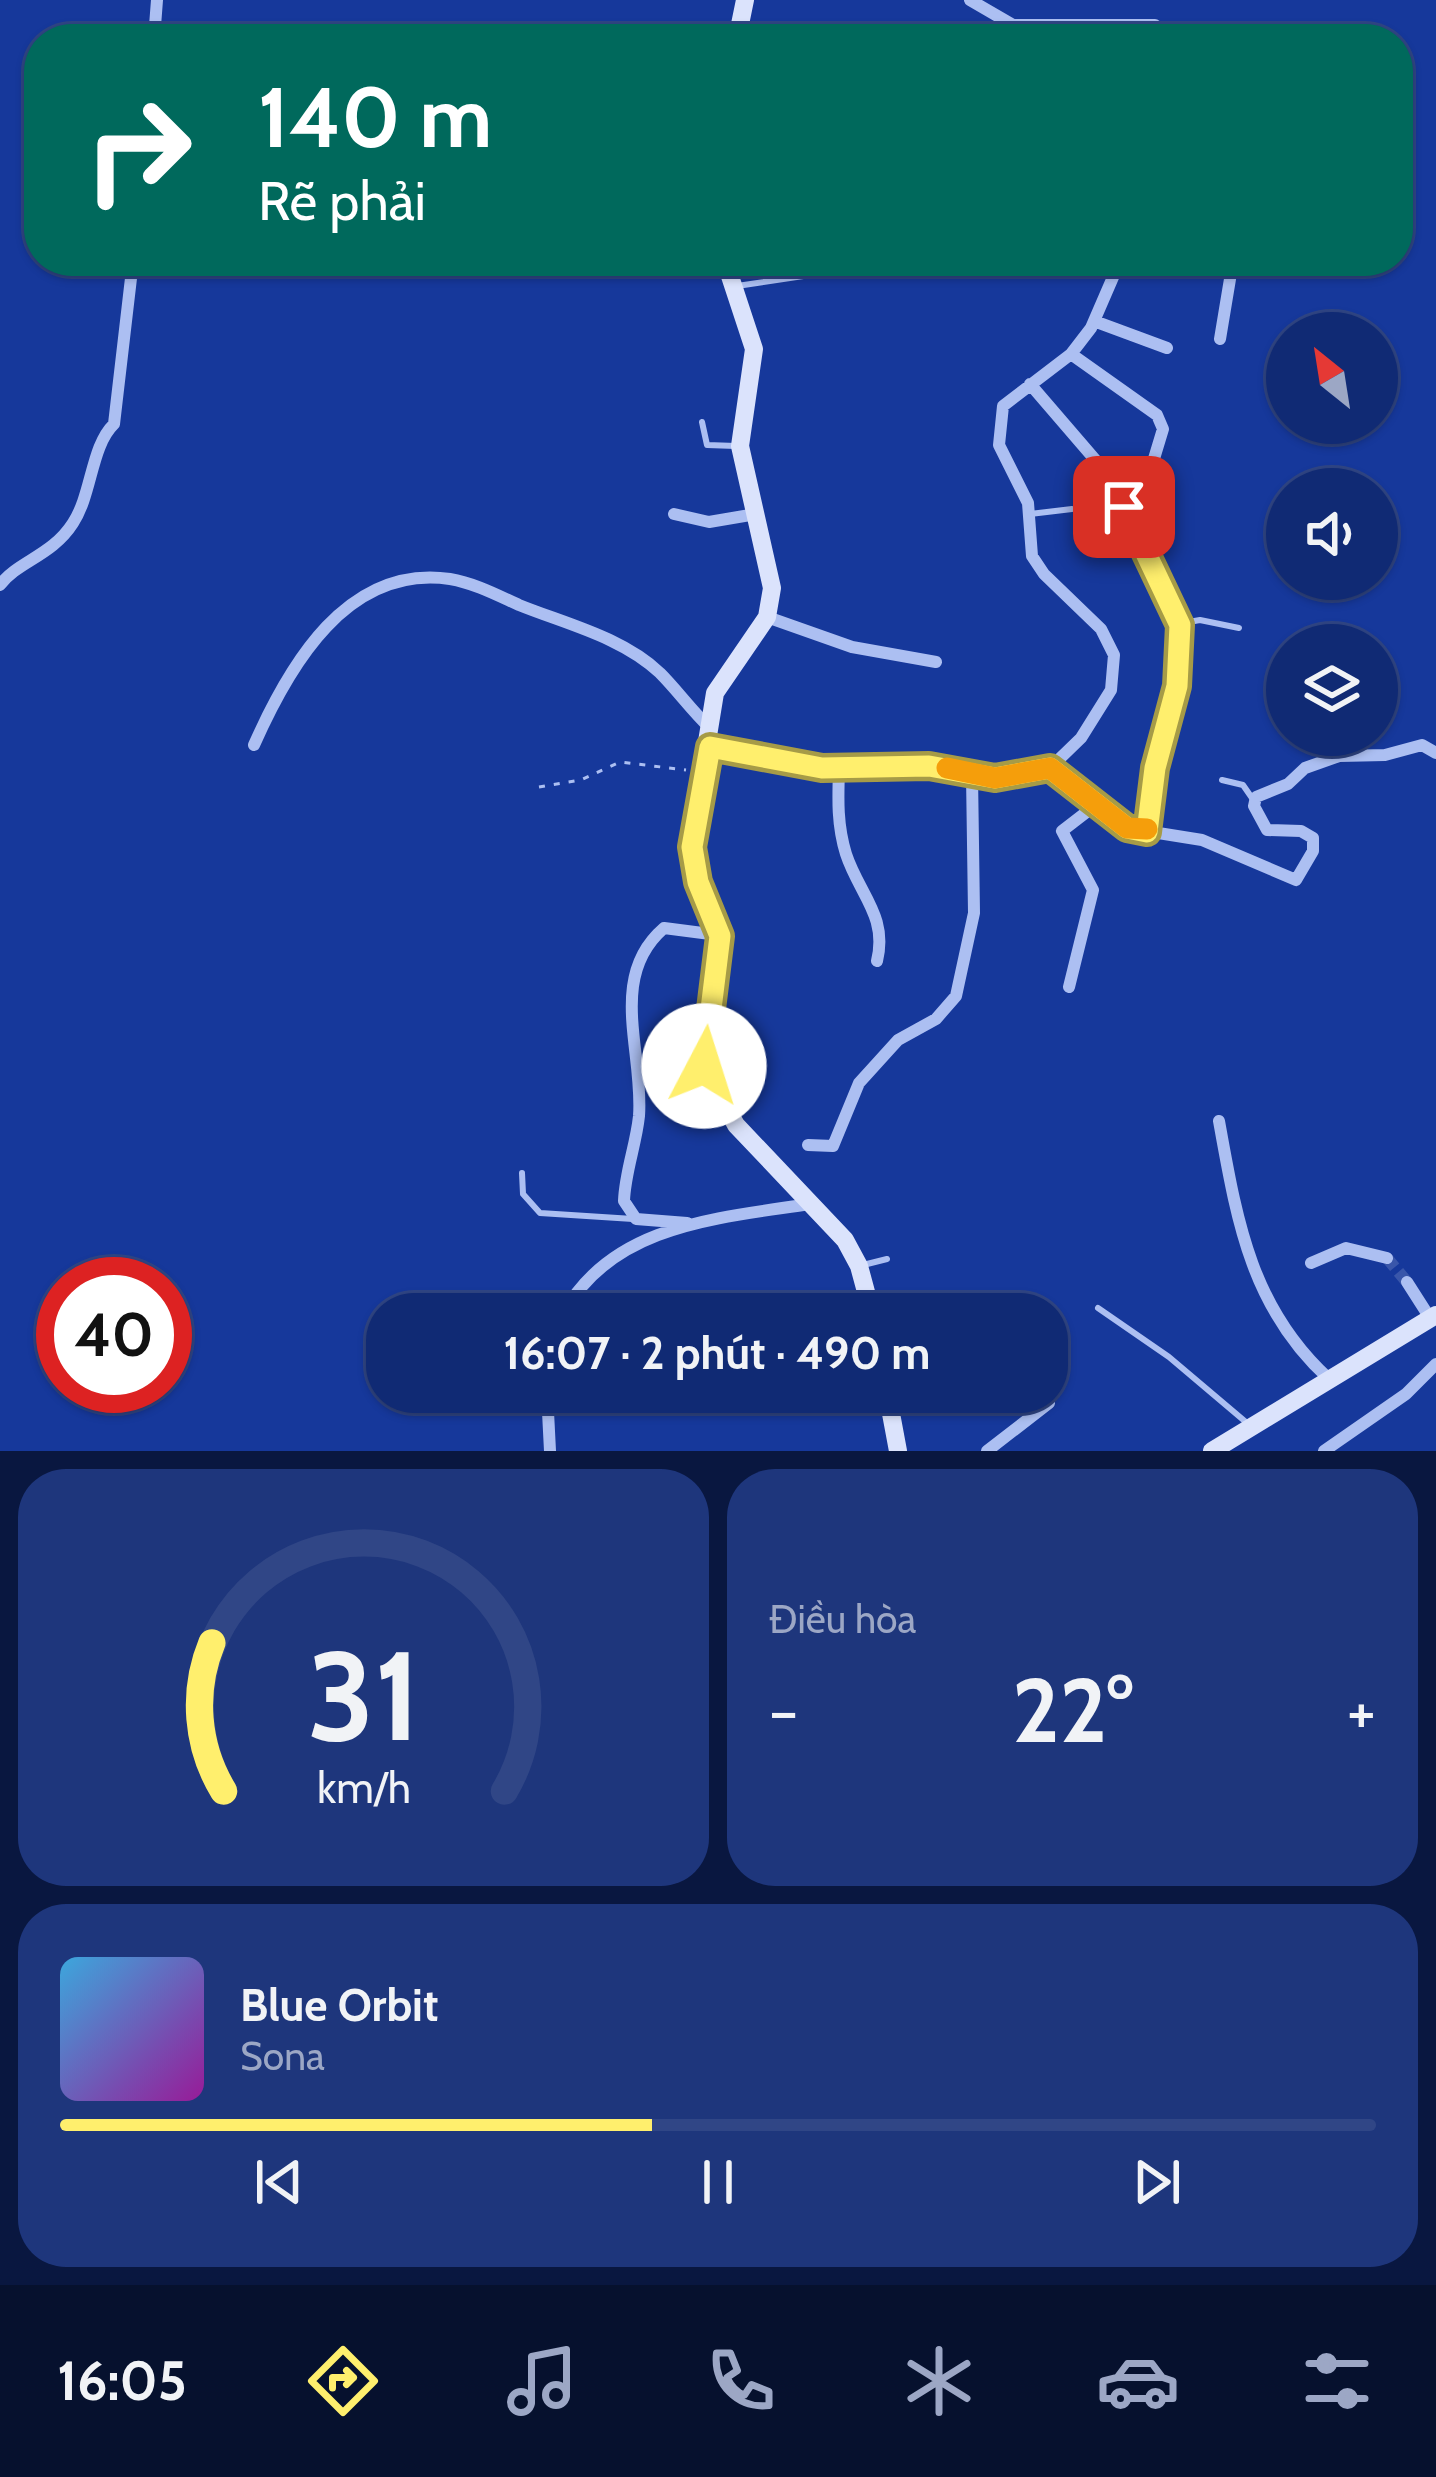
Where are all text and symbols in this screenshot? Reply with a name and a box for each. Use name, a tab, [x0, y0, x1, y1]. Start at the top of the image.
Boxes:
text: 140 m	[258, 66, 492, 168]
icon: right	[60, 72, 216, 228]
text: Rẽ phải	[258, 168, 426, 234]
north arrow	[1266, 312, 1398, 444]
map controls	[1266, 312, 1398, 756]
pin	[1073, 456, 1175, 558]
button: sound	[1266, 468, 1398, 600]
icon: arrive	[1091, 474, 1157, 540]
button: layers	[1266, 624, 1398, 756]
position arrow	[641, 1003, 767, 1129]
speed limit sign: 40	[36, 1257, 192, 1413]
text: 16:07 · 2 phút · 490 m	[504, 1326, 930, 1380]
text: Điều hòa	[769, 1595, 916, 1643]
text: 31	[307, 1620, 420, 1771]
text: 22°	[1012, 1655, 1133, 1765]
text: −	[769, 1670, 798, 1751]
text: +	[1347, 1670, 1376, 1751]
text: km/h	[317, 1761, 410, 1813]
text: Blue Orbit	[240, 1978, 438, 2032]
text: Sona	[240, 2032, 325, 2080]
icon: previous	[246, 2149, 312, 2215]
icon: pause	[685, 2149, 751, 2215]
icon: next	[1124, 2149, 1190, 2215]
icon: directions	[301, 2339, 385, 2423]
icon: music	[500, 2339, 584, 2423]
icon: phone	[699, 2339, 783, 2423]
icon: climate	[897, 2339, 981, 2423]
icon: car	[1096, 2339, 1180, 2423]
icon: filters	[1295, 2339, 1379, 2423]
text: 16:05	[57, 2348, 187, 2414]

